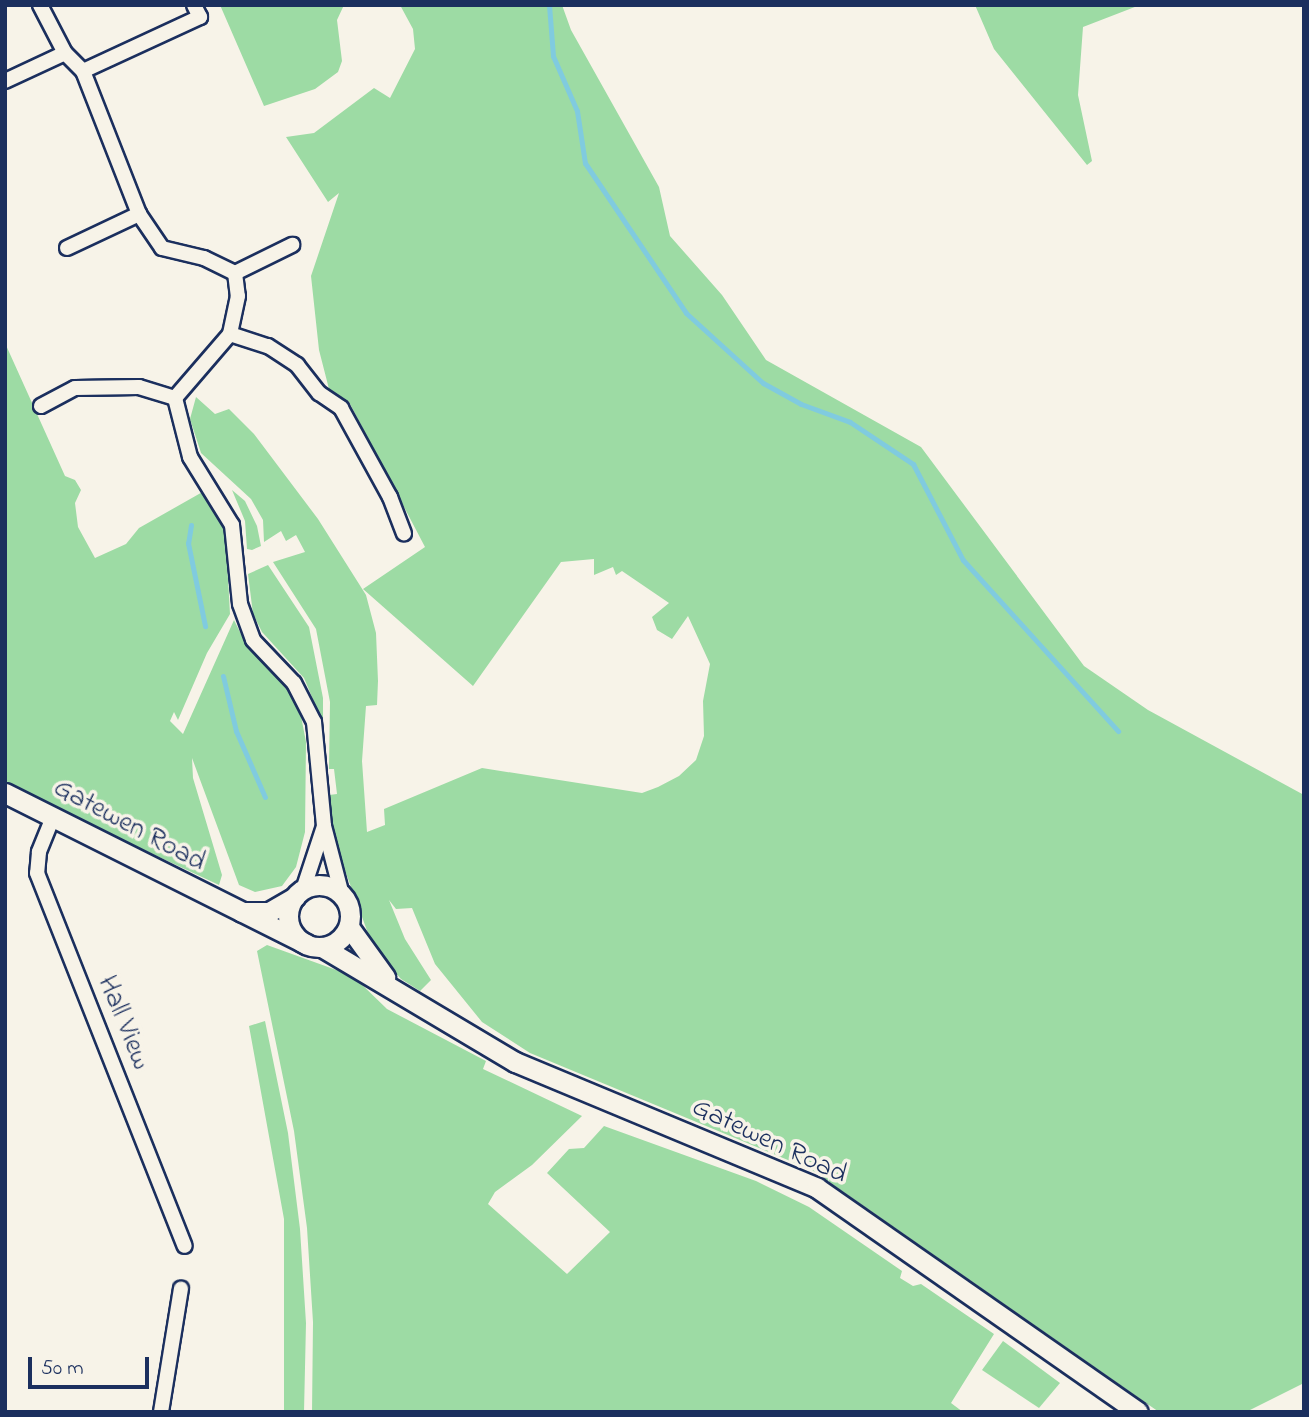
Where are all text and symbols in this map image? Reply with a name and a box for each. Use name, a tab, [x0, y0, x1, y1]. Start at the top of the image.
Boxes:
street label: Gatewen Road	[47, 772, 211, 880]
street label: Hall View	[89, 971, 157, 1075]
street label: Gatewen Road	[686, 1091, 852, 1193]
scale bar	[32, 1344, 152, 1388]
text: 50 m	[41, 1354, 84, 1384]

